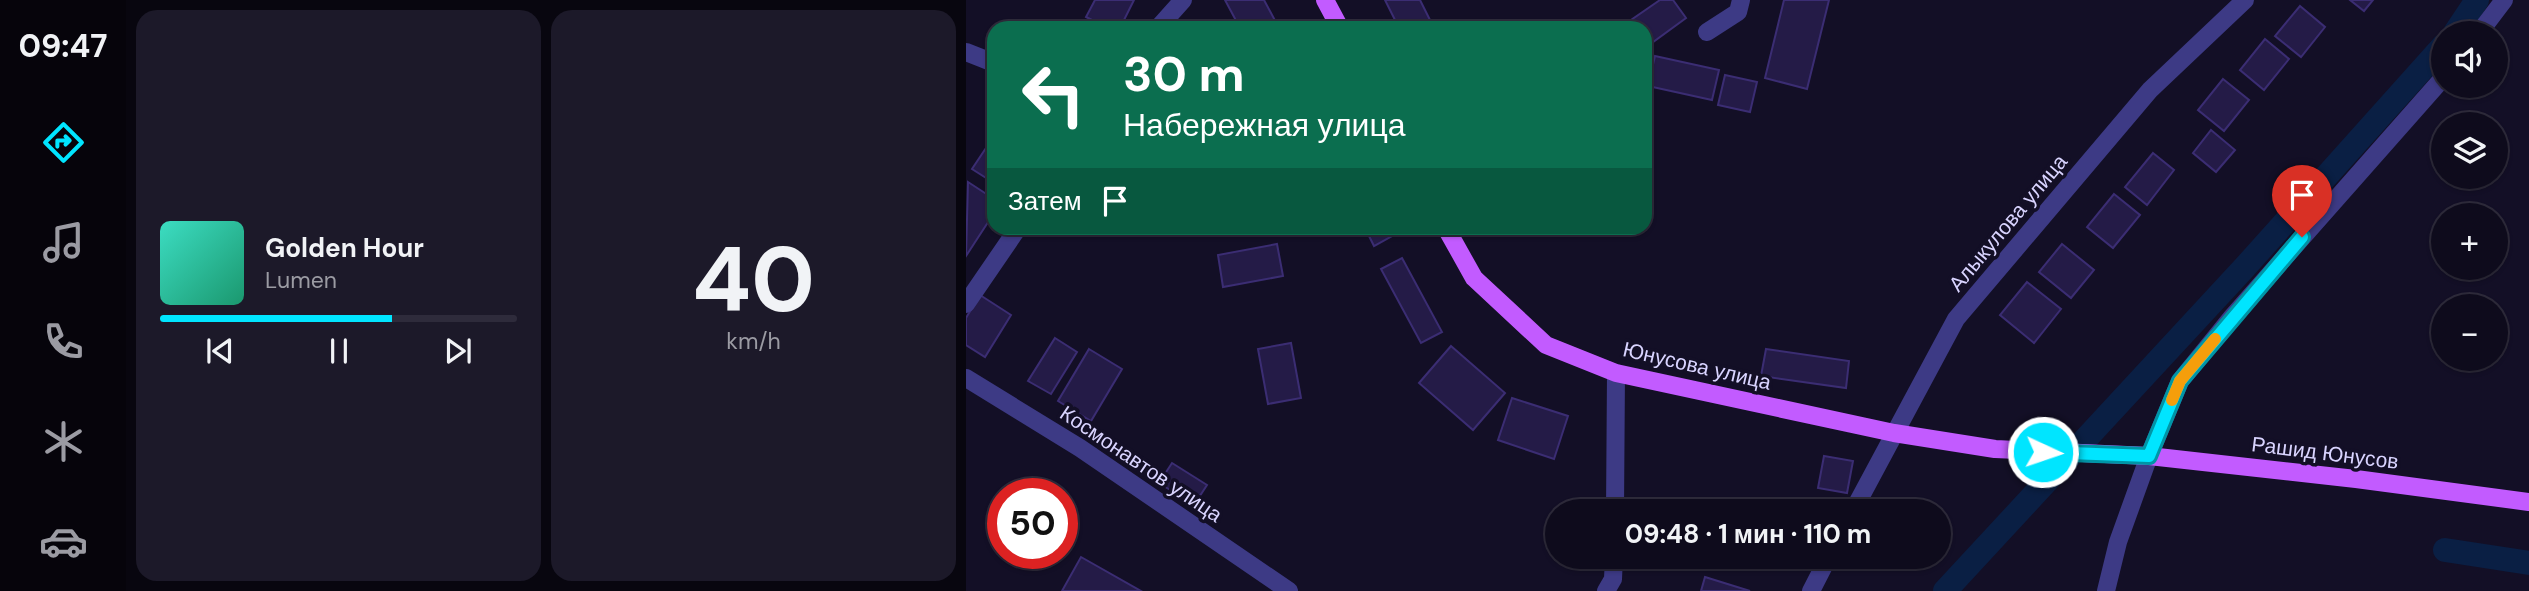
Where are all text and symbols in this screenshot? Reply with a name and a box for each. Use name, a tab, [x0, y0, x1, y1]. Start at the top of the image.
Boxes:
map controls	[2431, 21, 2508, 371]
button: sound	[2431, 21, 2508, 98]
text: 09:47	[19, 25, 107, 67]
text: 30 m	[1123, 42, 1245, 106]
icon: left	[1008, 49, 1099, 140]
text: Набережная улица	[1123, 104, 1406, 146]
button: layers	[2431, 112, 2508, 189]
icon: directions	[39, 118, 88, 167]
street label: Алыкулова улица	[1942, 148, 2074, 297]
pin	[2272, 165, 2332, 237]
icon: arrive	[2283, 176, 2321, 214]
icon: arrive	[1096, 182, 1134, 220]
text: Затем	[1008, 184, 1082, 218]
button: +	[2431, 203, 2508, 280]
icon: music	[39, 218, 88, 267]
text: 40	[692, 221, 815, 339]
text: Golden Hour	[265, 231, 424, 265]
text: Lumen	[265, 265, 337, 295]
button: −	[2431, 294, 2508, 371]
icon: phone	[39, 317, 88, 366]
text: km/h	[726, 326, 781, 356]
icon: previous	[201, 332, 239, 370]
icon: pause	[320, 332, 358, 370]
icon: next	[439, 332, 477, 370]
street label: Юнусова улица	[1620, 335, 1774, 397]
street label: Космонавтов улица	[1054, 399, 1228, 529]
position arrow	[2006, 415, 2080, 489]
icon: climate	[39, 417, 88, 466]
street label: Рашид Юнусов	[2250, 430, 2400, 476]
speed limit sign: 50	[987, 478, 1078, 569]
icon: car	[39, 517, 88, 566]
text: 09:48 · 1 мин · 110 m	[1625, 517, 1871, 551]

